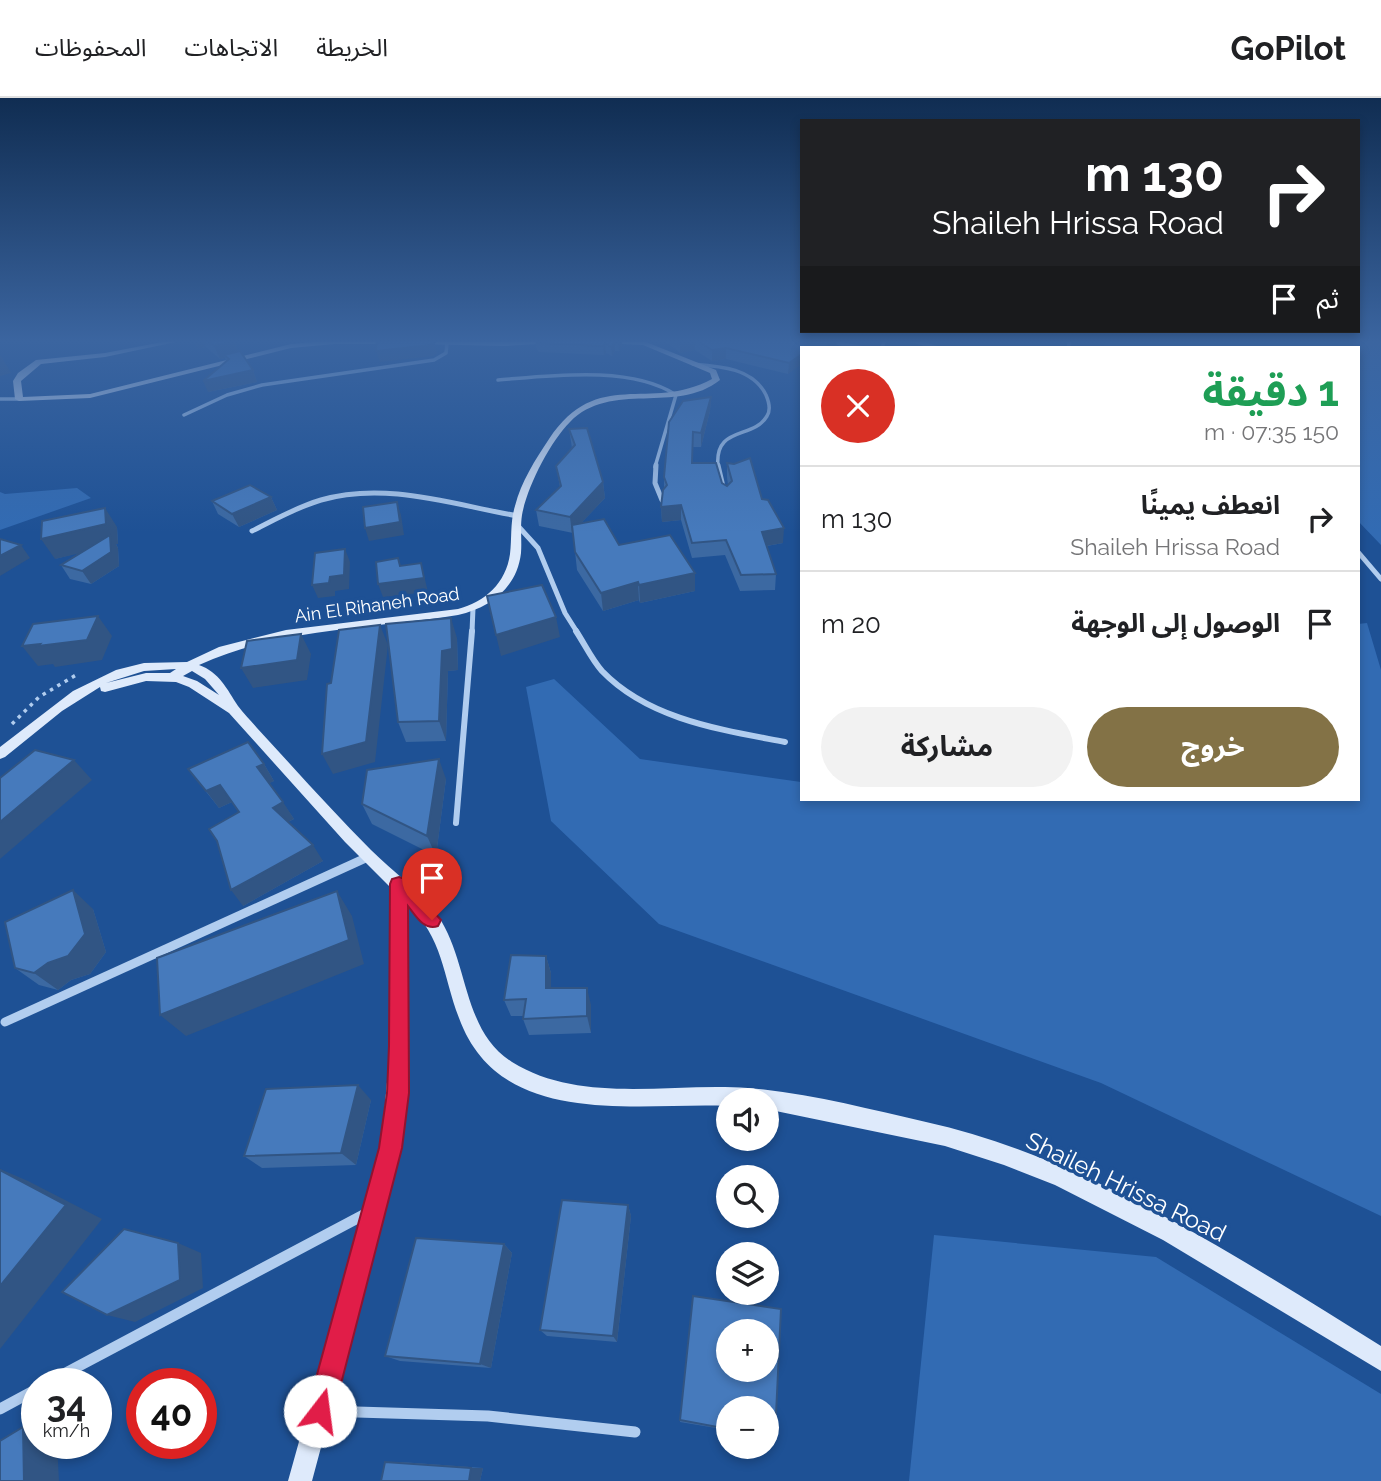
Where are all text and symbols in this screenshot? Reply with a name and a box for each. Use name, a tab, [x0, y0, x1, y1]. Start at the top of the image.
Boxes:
text: GoPilot	[1231, 29, 1346, 68]
text: المحفوظات	[35, 33, 146, 62]
text: الاتجاهات	[184, 33, 278, 62]
text: الخريطة	[316, 33, 388, 62]
text: 130 m	[1085, 145, 1224, 202]
icon: right	[1248, 147, 1339, 238]
text: Shaileh Hrissa Road	[932, 204, 1224, 241]
icon: arrive	[1265, 280, 1303, 318]
text: ثم	[1317, 284, 1339, 314]
text: 1 دقيقة	[1202, 367, 1339, 416]
button: close	[821, 369, 895, 443]
text: 150 m · 07:35	[1204, 418, 1339, 445]
text: انعطف يمينًا	[1141, 490, 1280, 520]
icon: right	[1301, 500, 1339, 538]
text: 130 m	[821, 504, 892, 534]
text: Shaileh Hrissa Road	[1070, 533, 1280, 560]
street label: Ain El Rihaneh Road	[293, 583, 461, 626]
icon: arrive	[1301, 605, 1339, 643]
text: الوصول إلى الوجهة	[1071, 608, 1280, 638]
text: 20 m	[821, 609, 881, 639]
button: مشاركة	[821, 707, 1073, 787]
button: خروج	[1087, 707, 1339, 787]
pin	[402, 848, 462, 920]
icon: arrive	[413, 859, 451, 897]
map controls	[716, 1088, 779, 1459]
button: sound	[716, 1088, 779, 1151]
street label: Shaileh Hrissa Road	[1021, 1126, 1231, 1248]
button: search	[716, 1165, 779, 1228]
button: layers	[716, 1242, 779, 1305]
button: +	[716, 1319, 779, 1382]
speed limit sign: 40	[126, 1368, 217, 1459]
position arrow	[283, 1374, 357, 1448]
text: 34	[47, 1384, 86, 1425]
button: −	[716, 1396, 779, 1459]
text: km/h	[43, 1420, 90, 1441]

